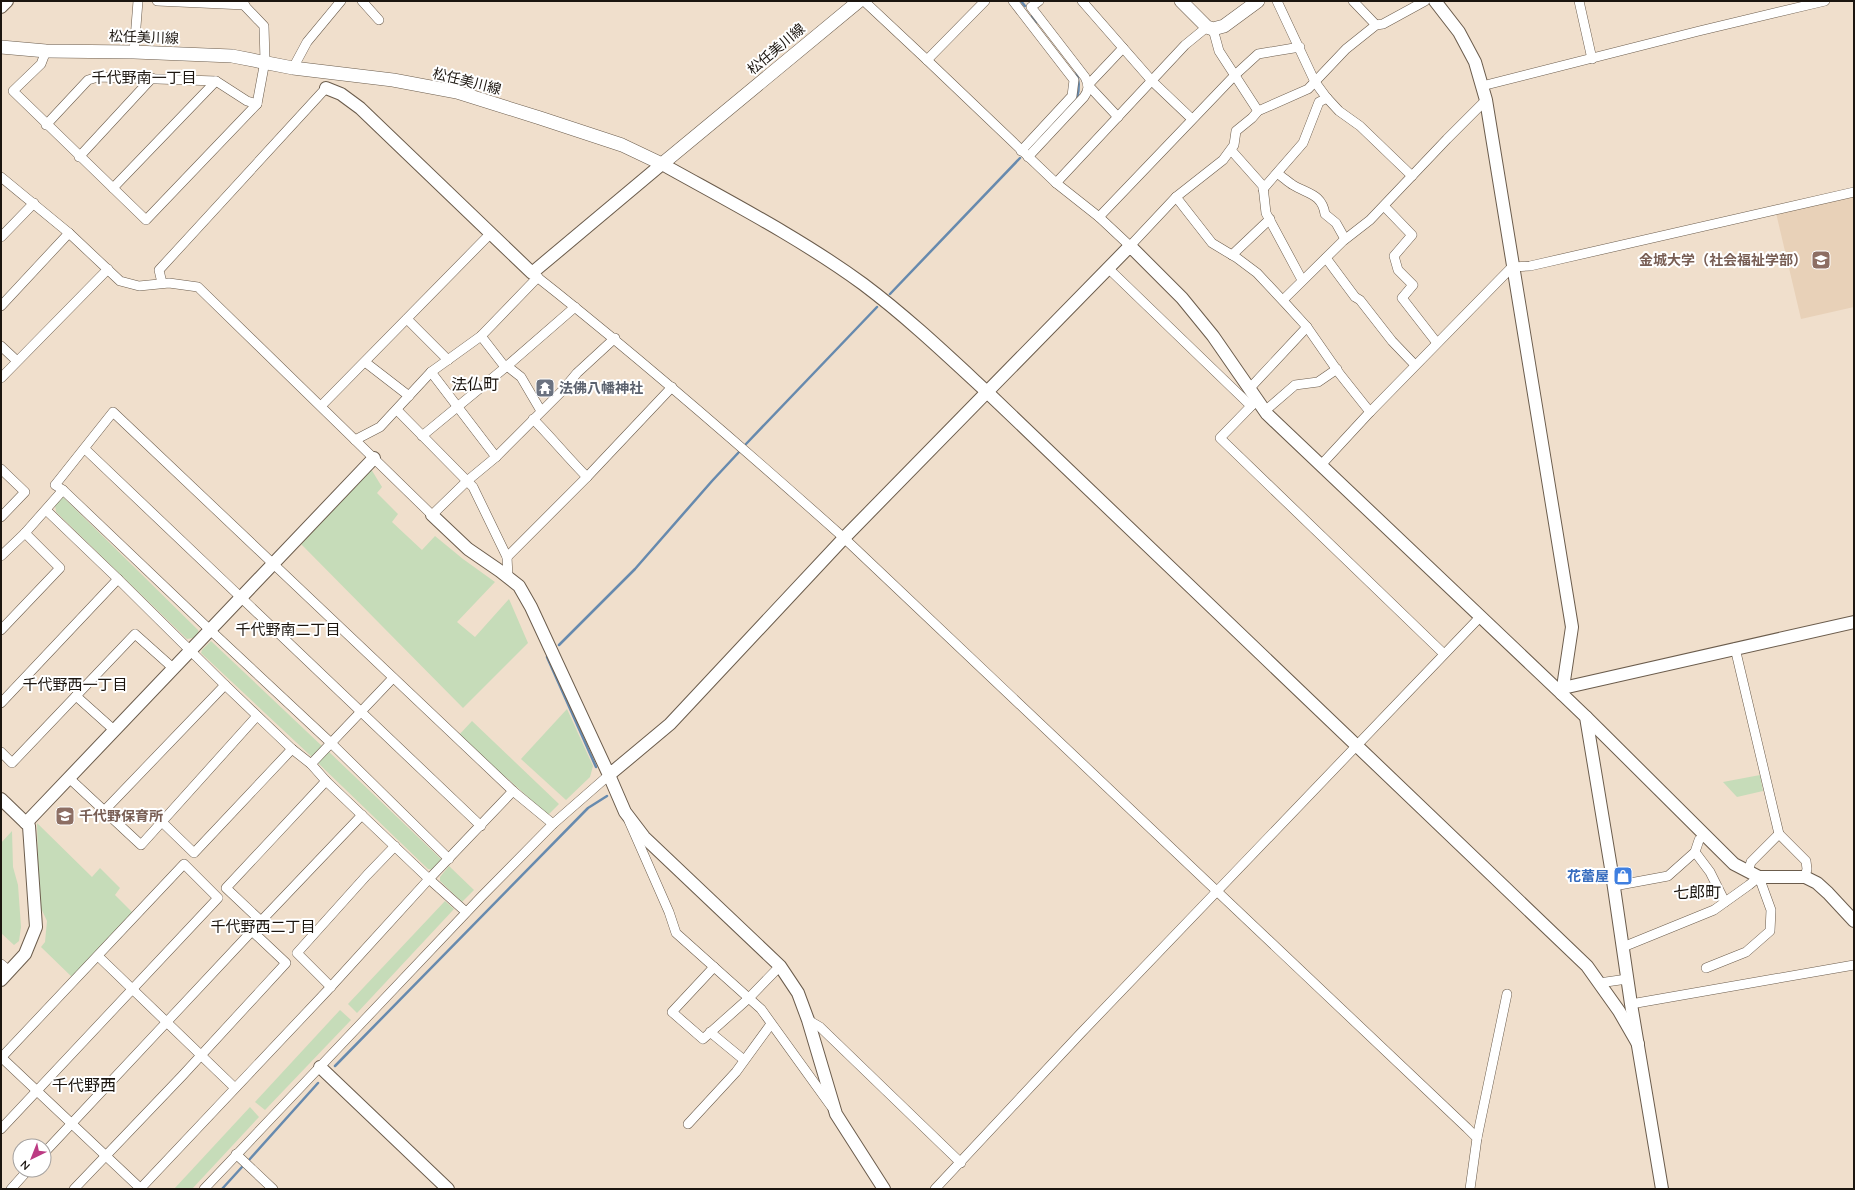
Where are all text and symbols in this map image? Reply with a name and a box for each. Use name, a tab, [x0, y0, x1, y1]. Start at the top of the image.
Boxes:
street label: 松任美川線	[743, 20, 809, 78]
street label: 松任美川線	[109, 27, 179, 47]
street label: 松任美川線	[431, 64, 503, 98]
district label: 千代野南一丁目	[91, 68, 197, 87]
school or university icon: 金城大学（社会福祉学部）	[1810, 249, 1832, 271]
place label: 金城大学（社会福祉学部）	[1639, 251, 1807, 269]
district label: 法仏町	[451, 374, 499, 394]
temple icon: 法佛八幡神社	[534, 377, 556, 399]
place label: 法佛八幡神社	[559, 379, 643, 397]
district label: 千代野南二丁目	[235, 620, 341, 639]
district label: 千代野西一丁目	[22, 675, 128, 694]
school or university icon: 千代野保育所	[54, 805, 76, 827]
place label: 千代野保育所	[79, 807, 163, 825]
shop icon: 花蕾屋	[1612, 865, 1634, 887]
place label: 花蕾屋	[1567, 867, 1609, 885]
district label: 七郎町	[1673, 882, 1721, 902]
district label: 千代野西二丁目	[210, 917, 316, 936]
district label: 千代野西	[52, 1075, 116, 1095]
north arrow	[12, 1138, 52, 1178]
text: N	[17, 1157, 33, 1173]

